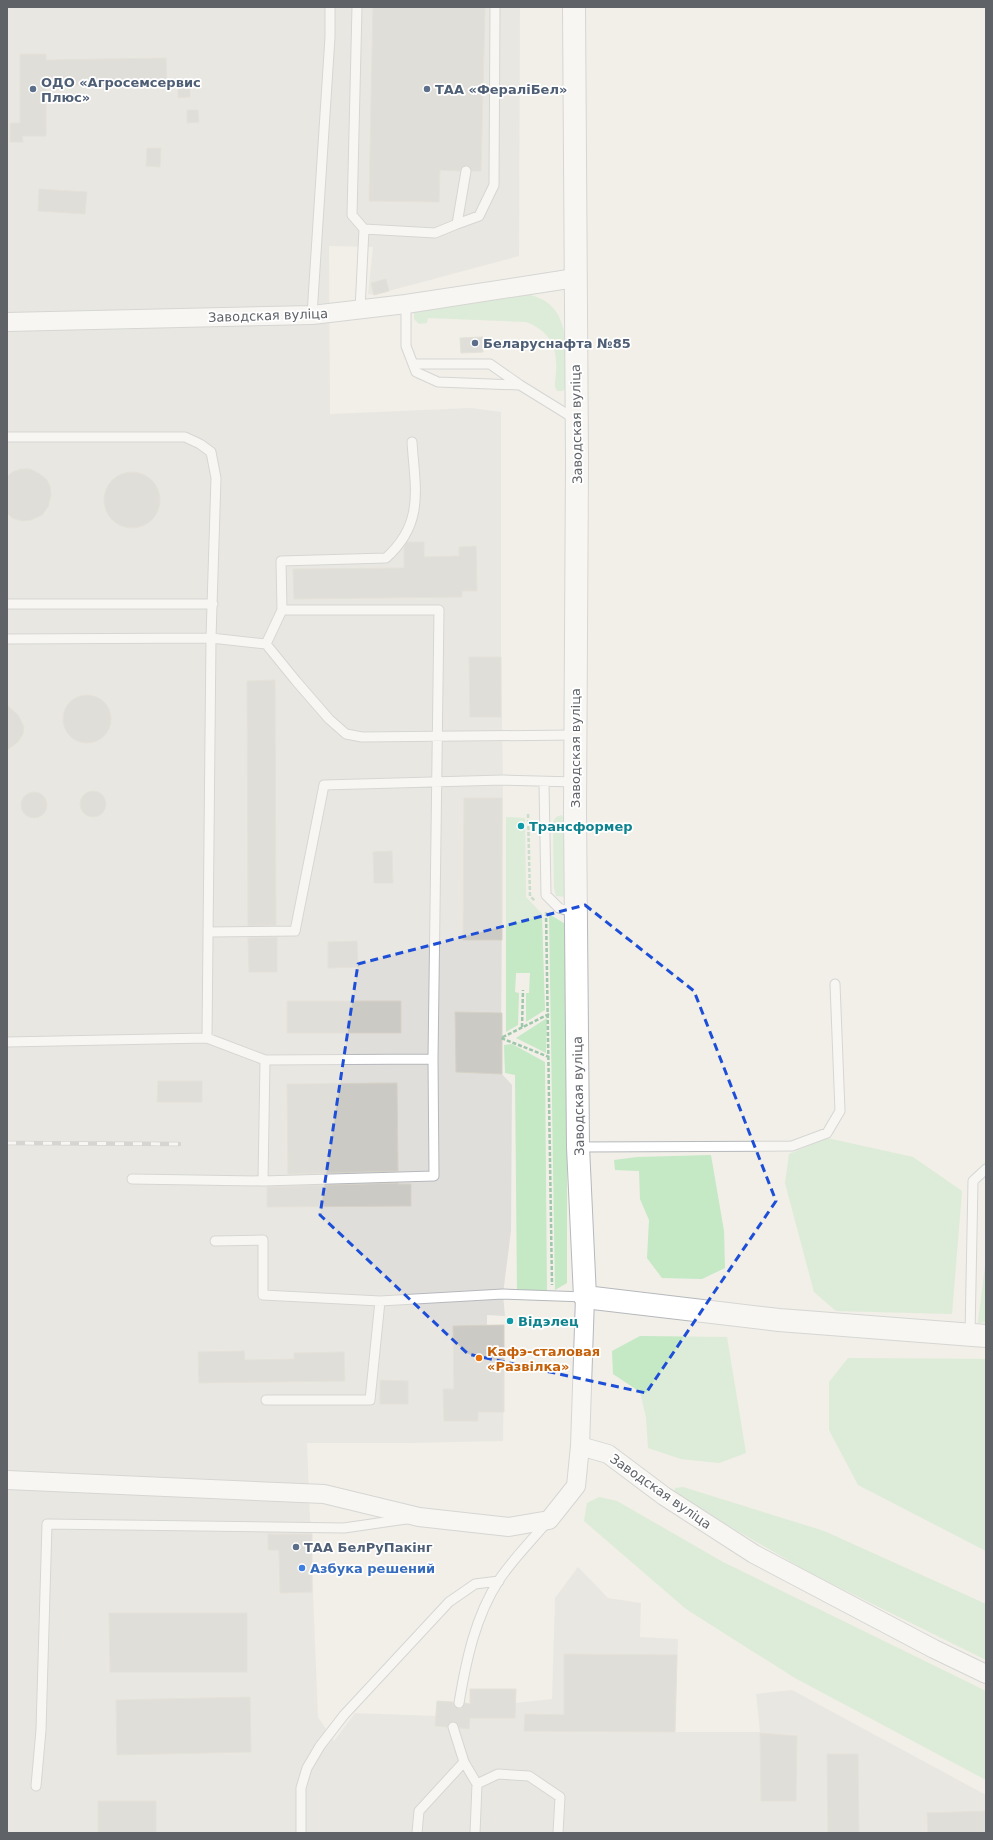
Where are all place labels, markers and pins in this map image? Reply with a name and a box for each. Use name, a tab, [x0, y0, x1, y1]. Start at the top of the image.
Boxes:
place label: ОДО «Агросемсервис Плюс»	[41, 75, 201, 105]
place label: ТАА «ФераліБел»	[435, 82, 567, 97]
marker: ОДО «Агросемсервис Плюс»	[28, 84, 38, 94]
marker: ТАА «ФераліБел»	[422, 84, 432, 94]
place label: Беларуснафта №85	[483, 336, 631, 351]
marker: Беларуснафта №85	[470, 338, 480, 348]
place label: Трансформер	[529, 819, 633, 834]
marker: Трансформер	[516, 821, 526, 831]
place label: Відэлец	[518, 1314, 579, 1329]
marker: Відэлец	[505, 1316, 515, 1326]
place label: Кафэ-сталовая «Развілка»	[487, 1344, 600, 1374]
marker: Кафэ-сталовая «Развілка»	[474, 1353, 484, 1363]
place label: ТАА БелРуПакінг	[304, 1540, 433, 1555]
marker: ТАА БелРуПакінг	[291, 1542, 301, 1552]
place label: Азбука решений	[310, 1561, 435, 1576]
marker: Азбука решений	[297, 1563, 307, 1573]

